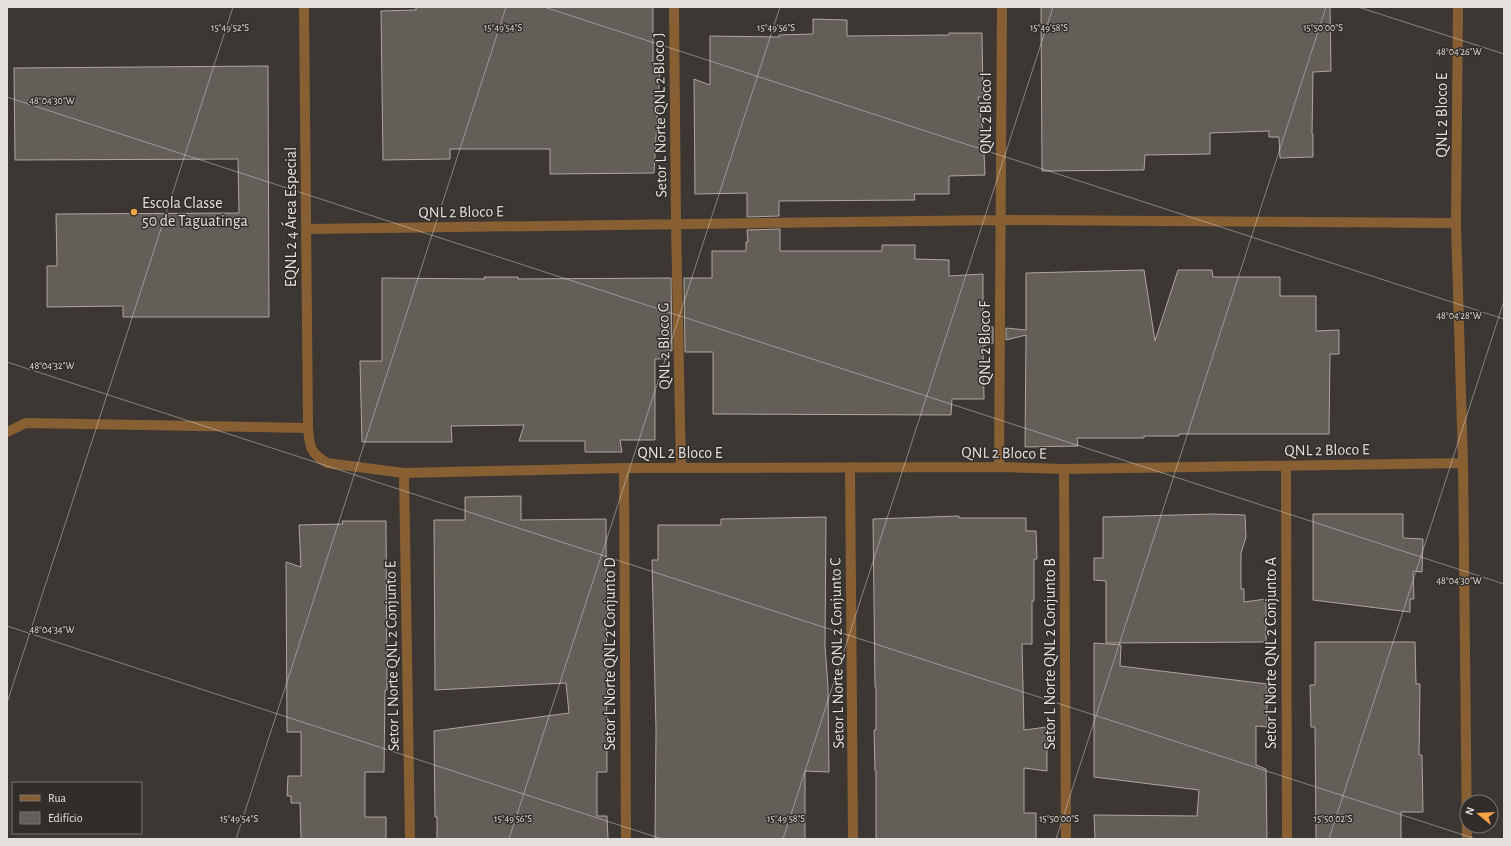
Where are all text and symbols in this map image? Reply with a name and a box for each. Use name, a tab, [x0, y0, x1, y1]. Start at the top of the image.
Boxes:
text: 15°49'52"S	[211, 23, 249, 33]
text: 15°49'54"S	[484, 23, 522, 33]
text: 15°49'56"S	[757, 23, 795, 33]
text: 15°49'58"S	[1030, 23, 1068, 33]
text: 15°50'00"S	[1303, 23, 1343, 33]
street label: Setor L Norte QNL 2 Bloco J	[651, 32, 670, 198]
text: 48°04'26"W	[1436, 47, 1482, 57]
street label: QNL 2 Bloco I	[978, 72, 995, 154]
street label: QNL 2 Bloco E	[1434, 72, 1451, 158]
text: 48°04'30"W	[29, 96, 75, 106]
street label: EQNL 2 4 Área Especial	[281, 147, 300, 287]
place label: Escola Classe 50 de Taguatinga	[142, 195, 248, 229]
street label: QNL 2 Bloco E	[418, 203, 504, 222]
marker: Escola Classe 50 de Taguatinga	[129, 207, 139, 217]
street label: QNL 2 Bloco F	[977, 300, 994, 385]
street label: QNL 2 Bloco G	[655, 302, 674, 390]
text: 48°04'28"W	[1436, 311, 1482, 321]
text: 48°04'32"W	[30, 361, 74, 371]
street label: QNL 2 Bloco E	[1284, 441, 1370, 460]
street label: QNL 2 Bloco E	[961, 444, 1047, 463]
street label: QNL 2 Bloco E	[637, 445, 723, 462]
street label: Setor L Norte QNL 2 Conjunto D	[602, 557, 619, 751]
street label: Setor L Norte QNL 2 Conjunto C	[827, 557, 848, 749]
street label: Setor L Norte QNL 2 Conjunto A	[1263, 557, 1280, 749]
street label: Setor L Norte QNL 2 Conjunto B	[1042, 558, 1059, 750]
street label: Setor L Norte QNL 2 Conjunto E	[382, 560, 403, 751]
text: 48°04'30"W	[1436, 576, 1482, 586]
text: 48°04'34"W	[29, 625, 75, 635]
legend	[12, 782, 142, 834]
text: Rua	[48, 792, 67, 804]
north arrow	[1459, 794, 1499, 834]
text: N	[1464, 806, 1476, 816]
text: Edifício	[48, 812, 83, 824]
text: 15°49'54"S	[220, 814, 258, 824]
text: 15°49'56"S	[494, 814, 532, 824]
text: 15°49'58"S	[767, 814, 805, 824]
text: 15°50'00"S	[1039, 814, 1079, 824]
text: 15°50'02"S	[1313, 814, 1353, 824]

